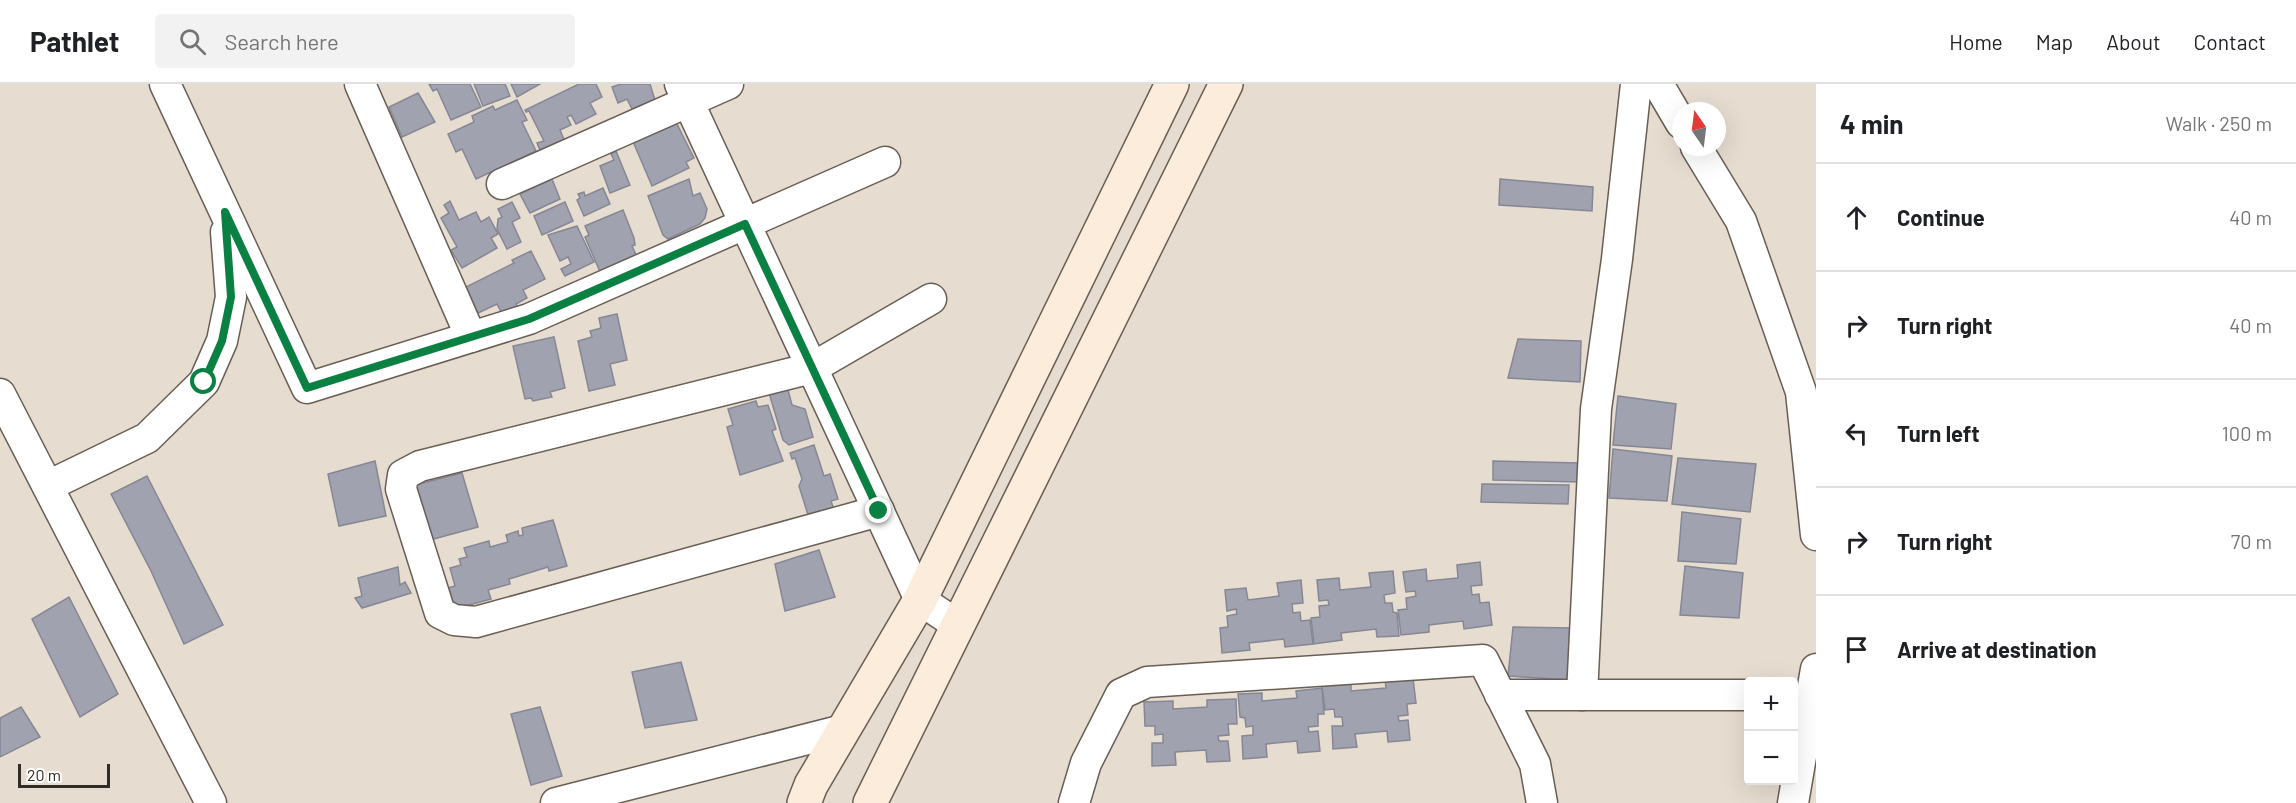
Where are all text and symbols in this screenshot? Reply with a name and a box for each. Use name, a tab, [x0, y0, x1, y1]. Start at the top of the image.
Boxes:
search box	[155, 14, 575, 68]
text: Pathlet	[30, 24, 119, 58]
icon: search	[176, 25, 209, 58]
text: Search here	[224, 28, 339, 54]
text: Home	[1949, 29, 2003, 54]
text: Map	[2036, 29, 2073, 54]
text: About	[2106, 29, 2161, 54]
text: Contact	[2194, 29, 2266, 54]
north arrow	[1672, 102, 1726, 156]
text: 4 min	[1840, 108, 1904, 139]
text: Walk · 250 m	[2166, 111, 2272, 135]
icon: ahead	[1840, 201, 1873, 234]
text: Continue	[1897, 204, 1985, 230]
text: 40 m	[2229, 205, 2272, 229]
icon: right	[1840, 309, 1873, 342]
text: Turn right	[1897, 312, 1992, 338]
text: 40 m	[2229, 313, 2272, 337]
route start	[190, 368, 216, 394]
icon: left	[1840, 417, 1873, 450]
text: Turn left	[1897, 420, 1980, 446]
text: 100 m	[2222, 421, 2272, 445]
route end	[865, 497, 891, 523]
icon: right	[1840, 525, 1873, 558]
text: Turn right	[1897, 528, 1992, 554]
text: 70 m	[2231, 529, 2272, 553]
icon: arrive	[1840, 633, 1873, 666]
text: Arrive at destination	[1897, 636, 2096, 662]
map controls	[1744, 677, 1798, 785]
button: +	[1744, 677, 1798, 731]
button: −	[1744, 731, 1798, 785]
scale bar	[18, 761, 110, 788]
text: 20 m	[27, 765, 61, 784]

